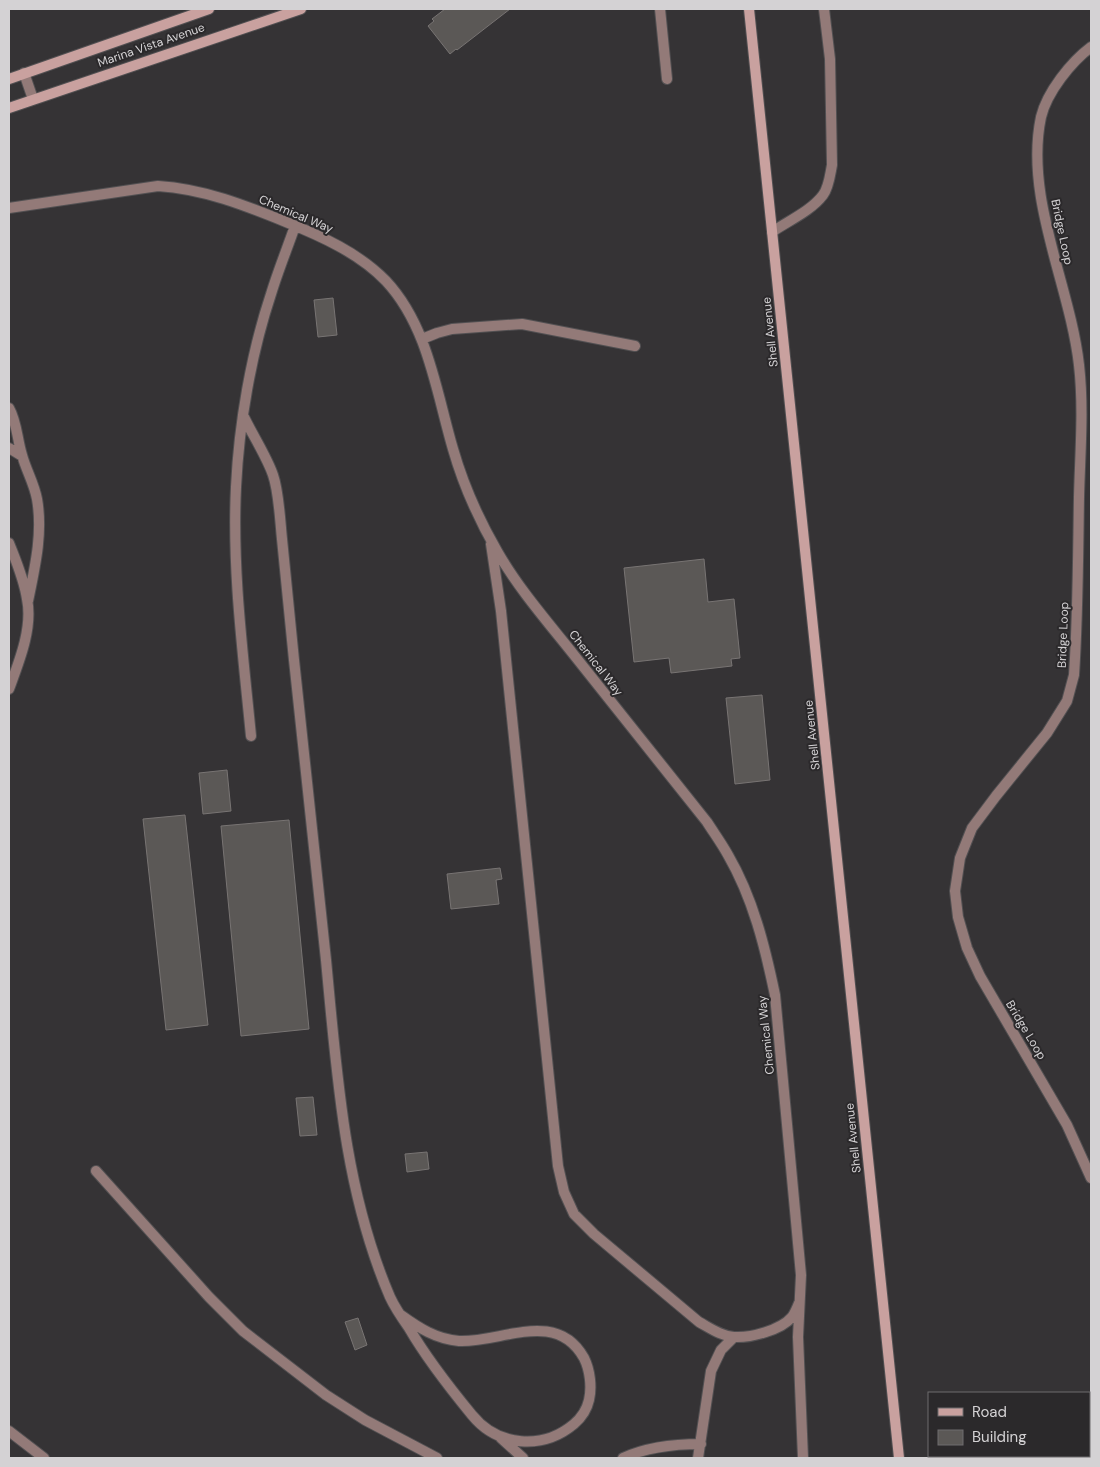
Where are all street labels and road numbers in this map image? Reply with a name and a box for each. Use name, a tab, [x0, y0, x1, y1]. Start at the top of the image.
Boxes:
street label: Marina Vista Avenue	[95, 19, 207, 71]
street label: Chemical Way	[256, 191, 336, 237]
street label: Bridge Loop	[1047, 198, 1077, 266]
street label: Shell Avenue	[758, 296, 782, 368]
street label: Bridge Loop	[1054, 602, 1072, 668]
street label: Chemical Way	[565, 627, 627, 699]
street label: Shell Avenue	[800, 699, 824, 771]
street label: Chemical Way	[754, 994, 778, 1075]
street label: Bridge Loop	[1002, 997, 1050, 1063]
street label: Shell Avenue	[841, 1102, 865, 1174]

